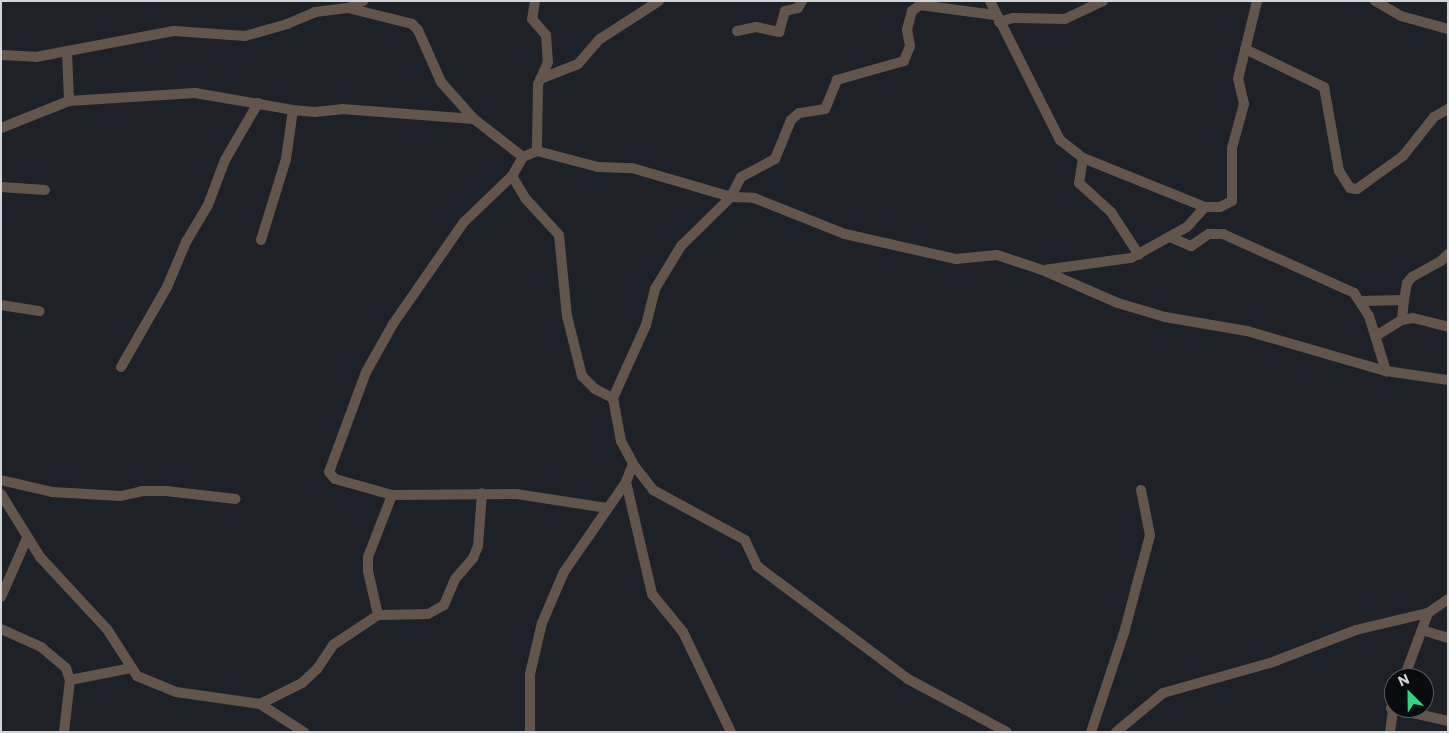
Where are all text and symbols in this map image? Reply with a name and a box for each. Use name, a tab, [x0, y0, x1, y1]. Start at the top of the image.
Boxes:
north arrow	[1384, 668, 1434, 718]
text: N	[1395, 670, 1411, 690]

